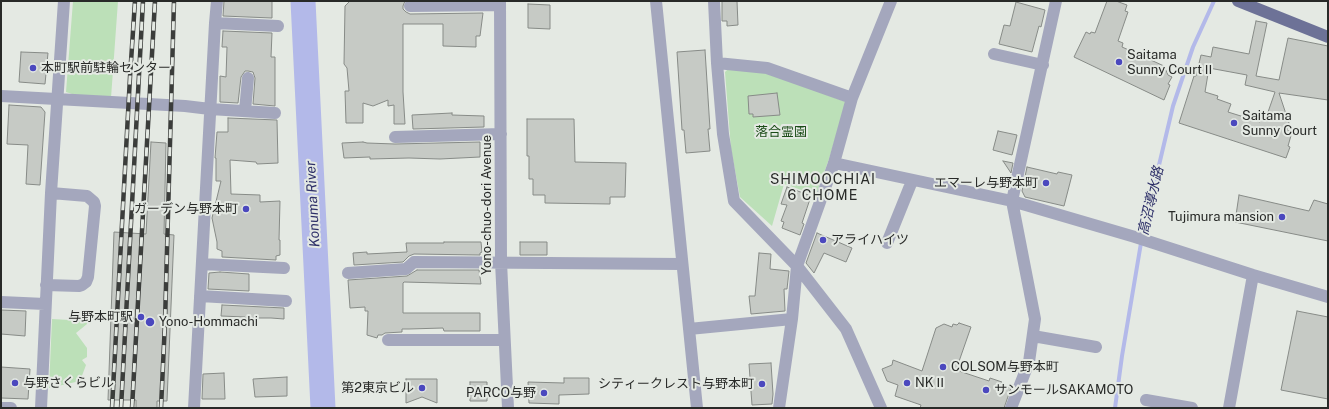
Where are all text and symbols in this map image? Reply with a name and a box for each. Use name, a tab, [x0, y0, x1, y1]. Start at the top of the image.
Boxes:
place label: Saitama Sunny CourtⅡ	[1127, 47, 1215, 78]
marker: Saitama Sunny CourtⅡ	[1114, 57, 1124, 67]
place label: 本町駅前駐輪センター	[41, 60, 171, 76]
marker: 本町駅前駐輪センター	[28, 63, 38, 73]
place label: Saitama Sunny Court	[1242, 108, 1317, 139]
marker: Saitama Sunny Court	[1229, 118, 1239, 128]
park label: 落合霊園	[755, 124, 807, 140]
street label: Yono-chuo-dori Avenue	[479, 135, 495, 275]
water label: Konuma River	[302, 160, 324, 248]
water label: 高沼導水路	[1135, 165, 1167, 237]
district label: SHIMOOCHIAI 6 CHOME	[770, 172, 876, 204]
place label: エマーレ与野本町	[934, 175, 1038, 191]
marker: エマーレ与野本町	[1041, 178, 1051, 188]
place label: ガーデン与野本町	[134, 201, 238, 217]
marker: ガーデン与野本町	[241, 204, 251, 214]
place label: Tujimura mansion	[1168, 209, 1274, 225]
marker: Tujimura mansion	[1277, 212, 1287, 222]
place label: アライハイツ	[831, 232, 909, 248]
marker: アライハイツ	[818, 235, 828, 245]
place label: 与野本町駅	[68, 309, 133, 325]
marker: 与野本町駅	[136, 312, 146, 322]
place label: Yono-Hommachi	[159, 314, 258, 330]
marker: Yono-Hommachi	[144, 316, 156, 328]
place label: COLSOM与野本町	[951, 359, 1059, 375]
marker: COLSOM与野本町	[938, 362, 948, 372]
place label: 与野さくらビル	[23, 375, 114, 391]
place label: NKⅡ	[915, 375, 947, 391]
place label: シティークレスト与野本町	[598, 376, 754, 392]
marker: 与野さくらビル	[10, 378, 20, 388]
marker: NKⅡ	[902, 378, 912, 388]
marker: シティークレスト与野本町	[757, 379, 767, 389]
place label: 第2東京ビル	[341, 380, 414, 396]
place label: サンモールSAKAMOTO	[994, 382, 1133, 398]
marker: 第2東京ビル	[417, 383, 427, 393]
place label: PARCO与野	[466, 385, 536, 401]
marker: サンモールSAKAMOTO	[981, 385, 991, 395]
marker: PARCO与野	[539, 388, 549, 398]

